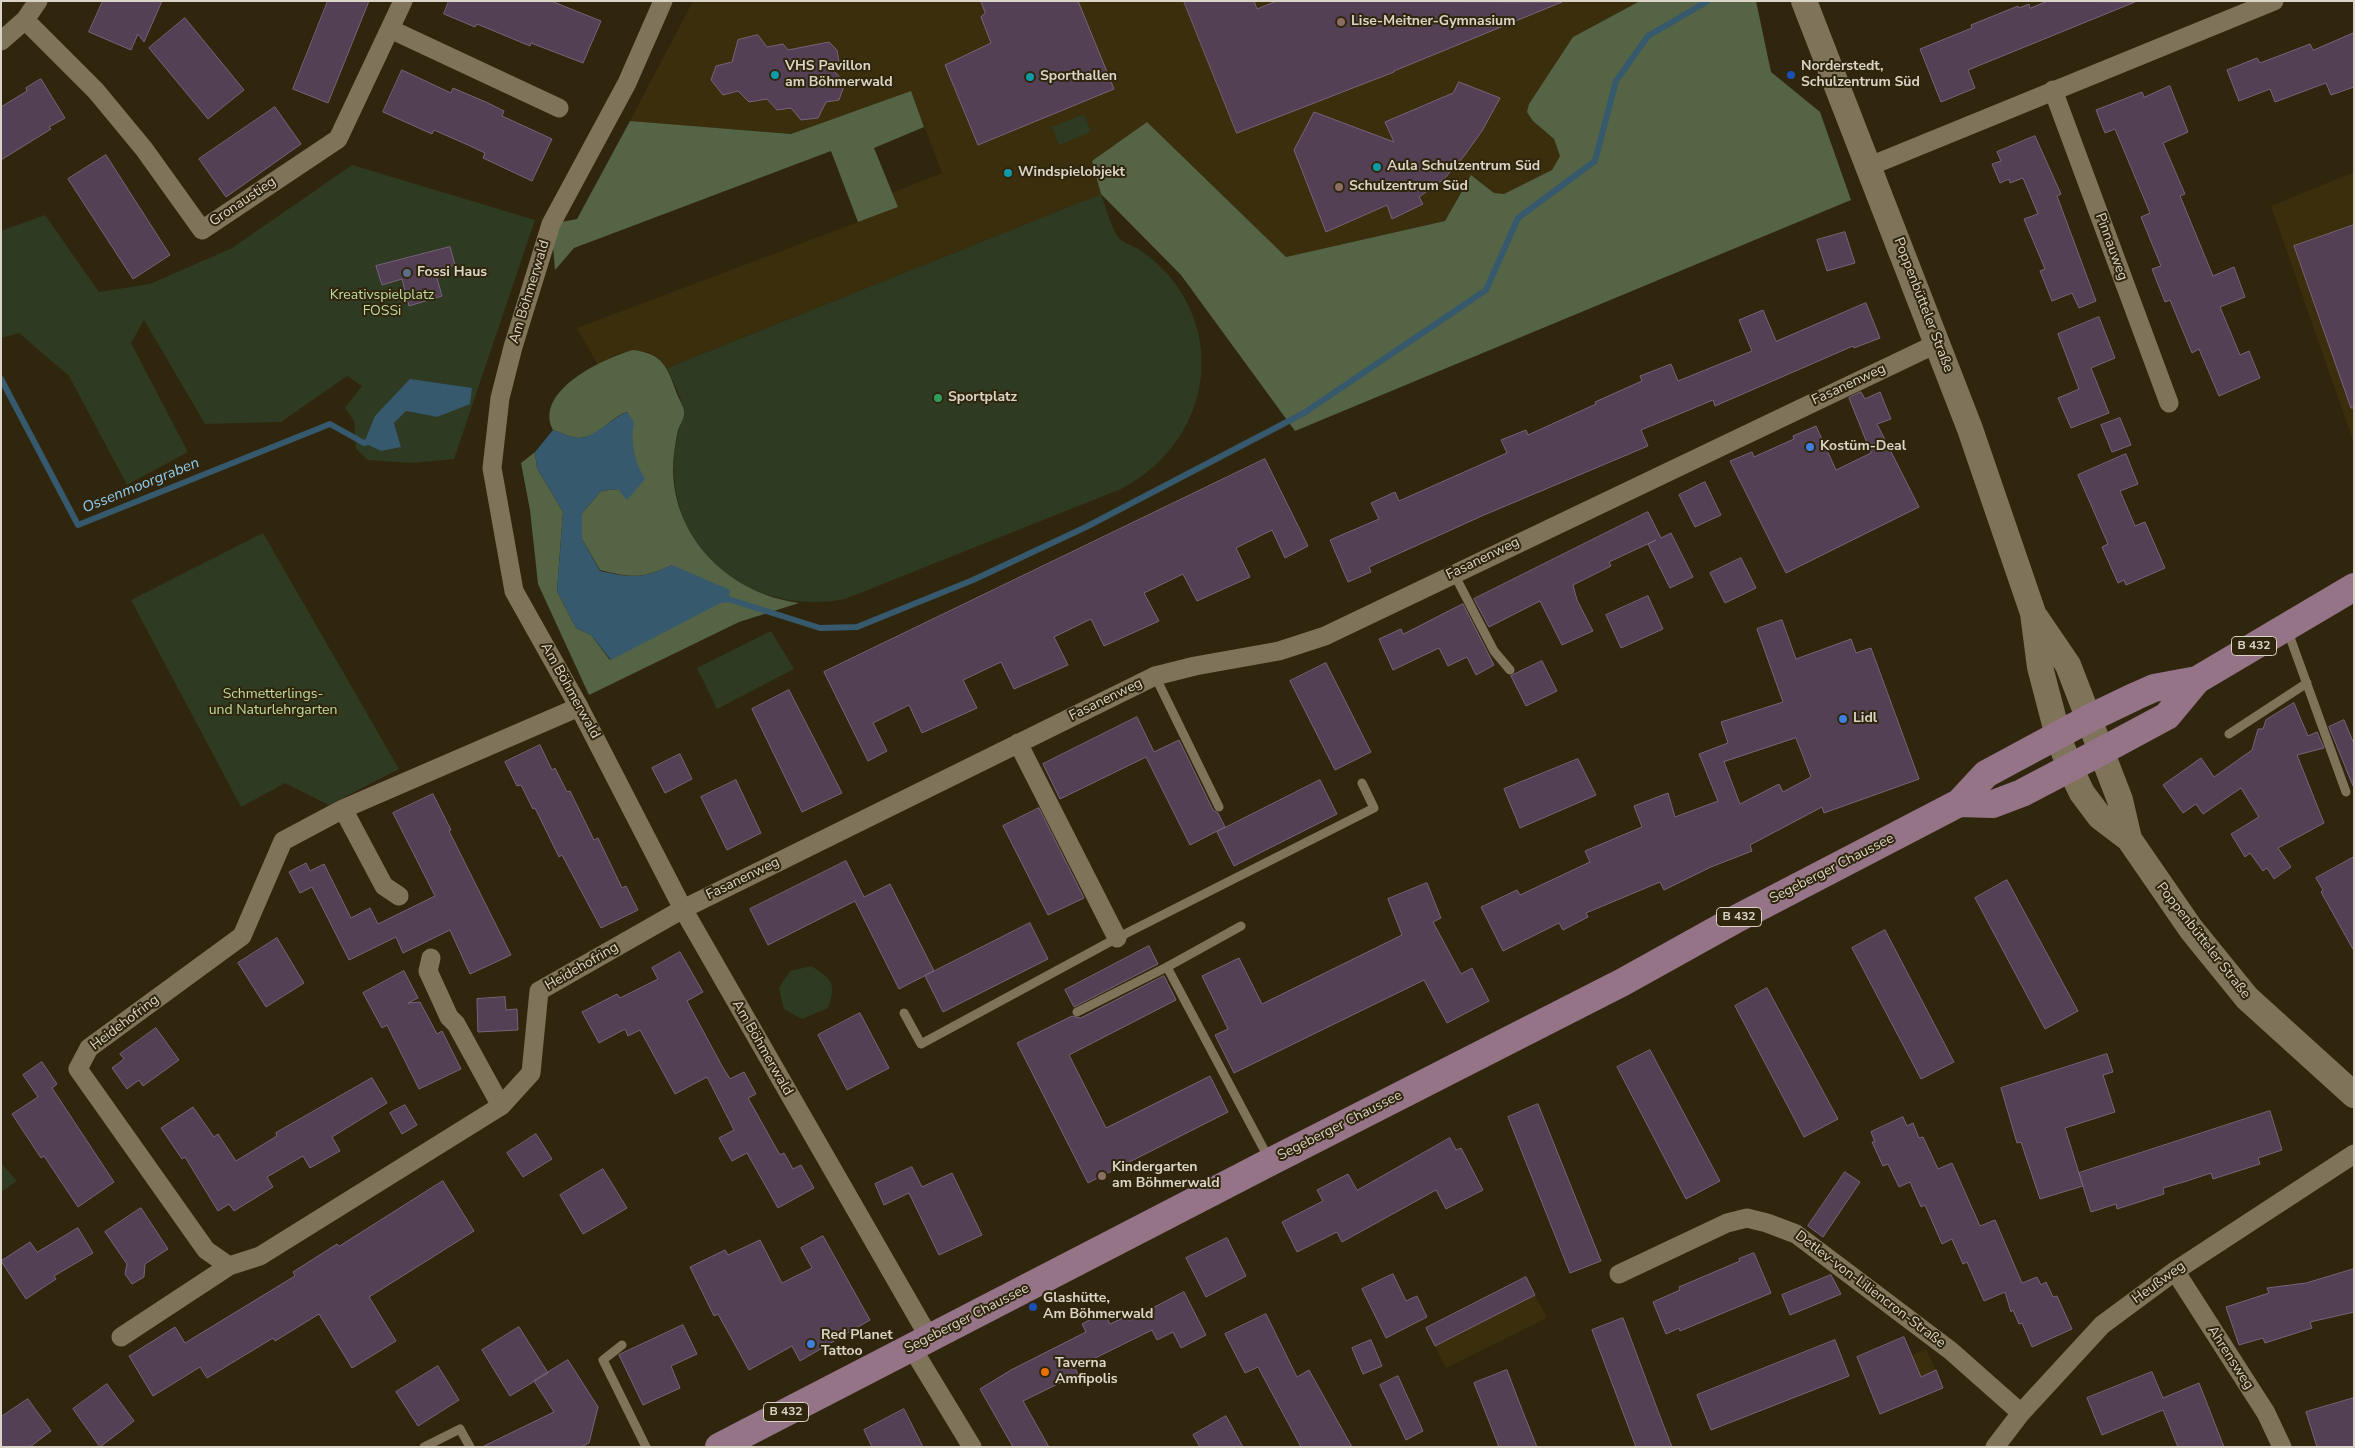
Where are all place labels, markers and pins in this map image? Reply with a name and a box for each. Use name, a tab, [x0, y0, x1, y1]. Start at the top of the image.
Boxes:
place label: Lise-Meitner-Gymnasium	[1351, 14, 1515, 30]
marker: Lise-Meitner-Gymnasium	[1335, 16, 1347, 28]
place label: VHS Pavillon am Böhmerwald	[785, 59, 893, 92]
place label: Norderstedt, Schulzentrum Süd	[1801, 59, 1920, 92]
marker: VHS Pavillon am Böhmerwald	[769, 69, 781, 81]
place label: Sporthallen	[1040, 69, 1117, 85]
marker: Norderstedt, Schulzentrum Süd	[1785, 69, 1797, 81]
marker: Sporthallen	[1024, 71, 1036, 83]
place label: Aula Schulzentrum Süd	[1387, 159, 1540, 175]
marker: Aula Schulzentrum Süd	[1371, 161, 1383, 173]
place label: Windspielobjekt	[1018, 165, 1125, 181]
marker: Windspielobjekt	[1002, 167, 1014, 179]
place label: Schulzentrum Süd	[1349, 179, 1468, 195]
marker: Schulzentrum Süd	[1333, 181, 1345, 193]
place label: Fossi Haus	[417, 265, 487, 281]
marker: Fossi Haus	[401, 267, 413, 279]
place label: Sportplatz	[948, 390, 1017, 406]
marker: Sportplatz	[932, 392, 944, 404]
place label: Kostüm-Deal	[1820, 439, 1906, 455]
marker: Kostüm-Deal	[1804, 441, 1816, 453]
place label: Lidl	[1853, 711, 1877, 727]
marker: Lidl	[1837, 713, 1849, 725]
place label: Kindergarten am Böhmerwald	[1112, 1160, 1220, 1192]
marker: Kindergarten am Böhmerwald	[1096, 1170, 1108, 1182]
place label: Glashütte, Am Böhmerwald	[1043, 1291, 1153, 1324]
marker: Glashütte, Am Böhmerwald	[1027, 1301, 1039, 1313]
place label: Red Planet Tattoo	[821, 1328, 893, 1360]
marker: Red Planet Tattoo	[805, 1338, 817, 1350]
place label: Taverna Amfipolis	[1055, 1356, 1118, 1388]
marker: Taverna Amfipolis	[1039, 1366, 1051, 1378]

